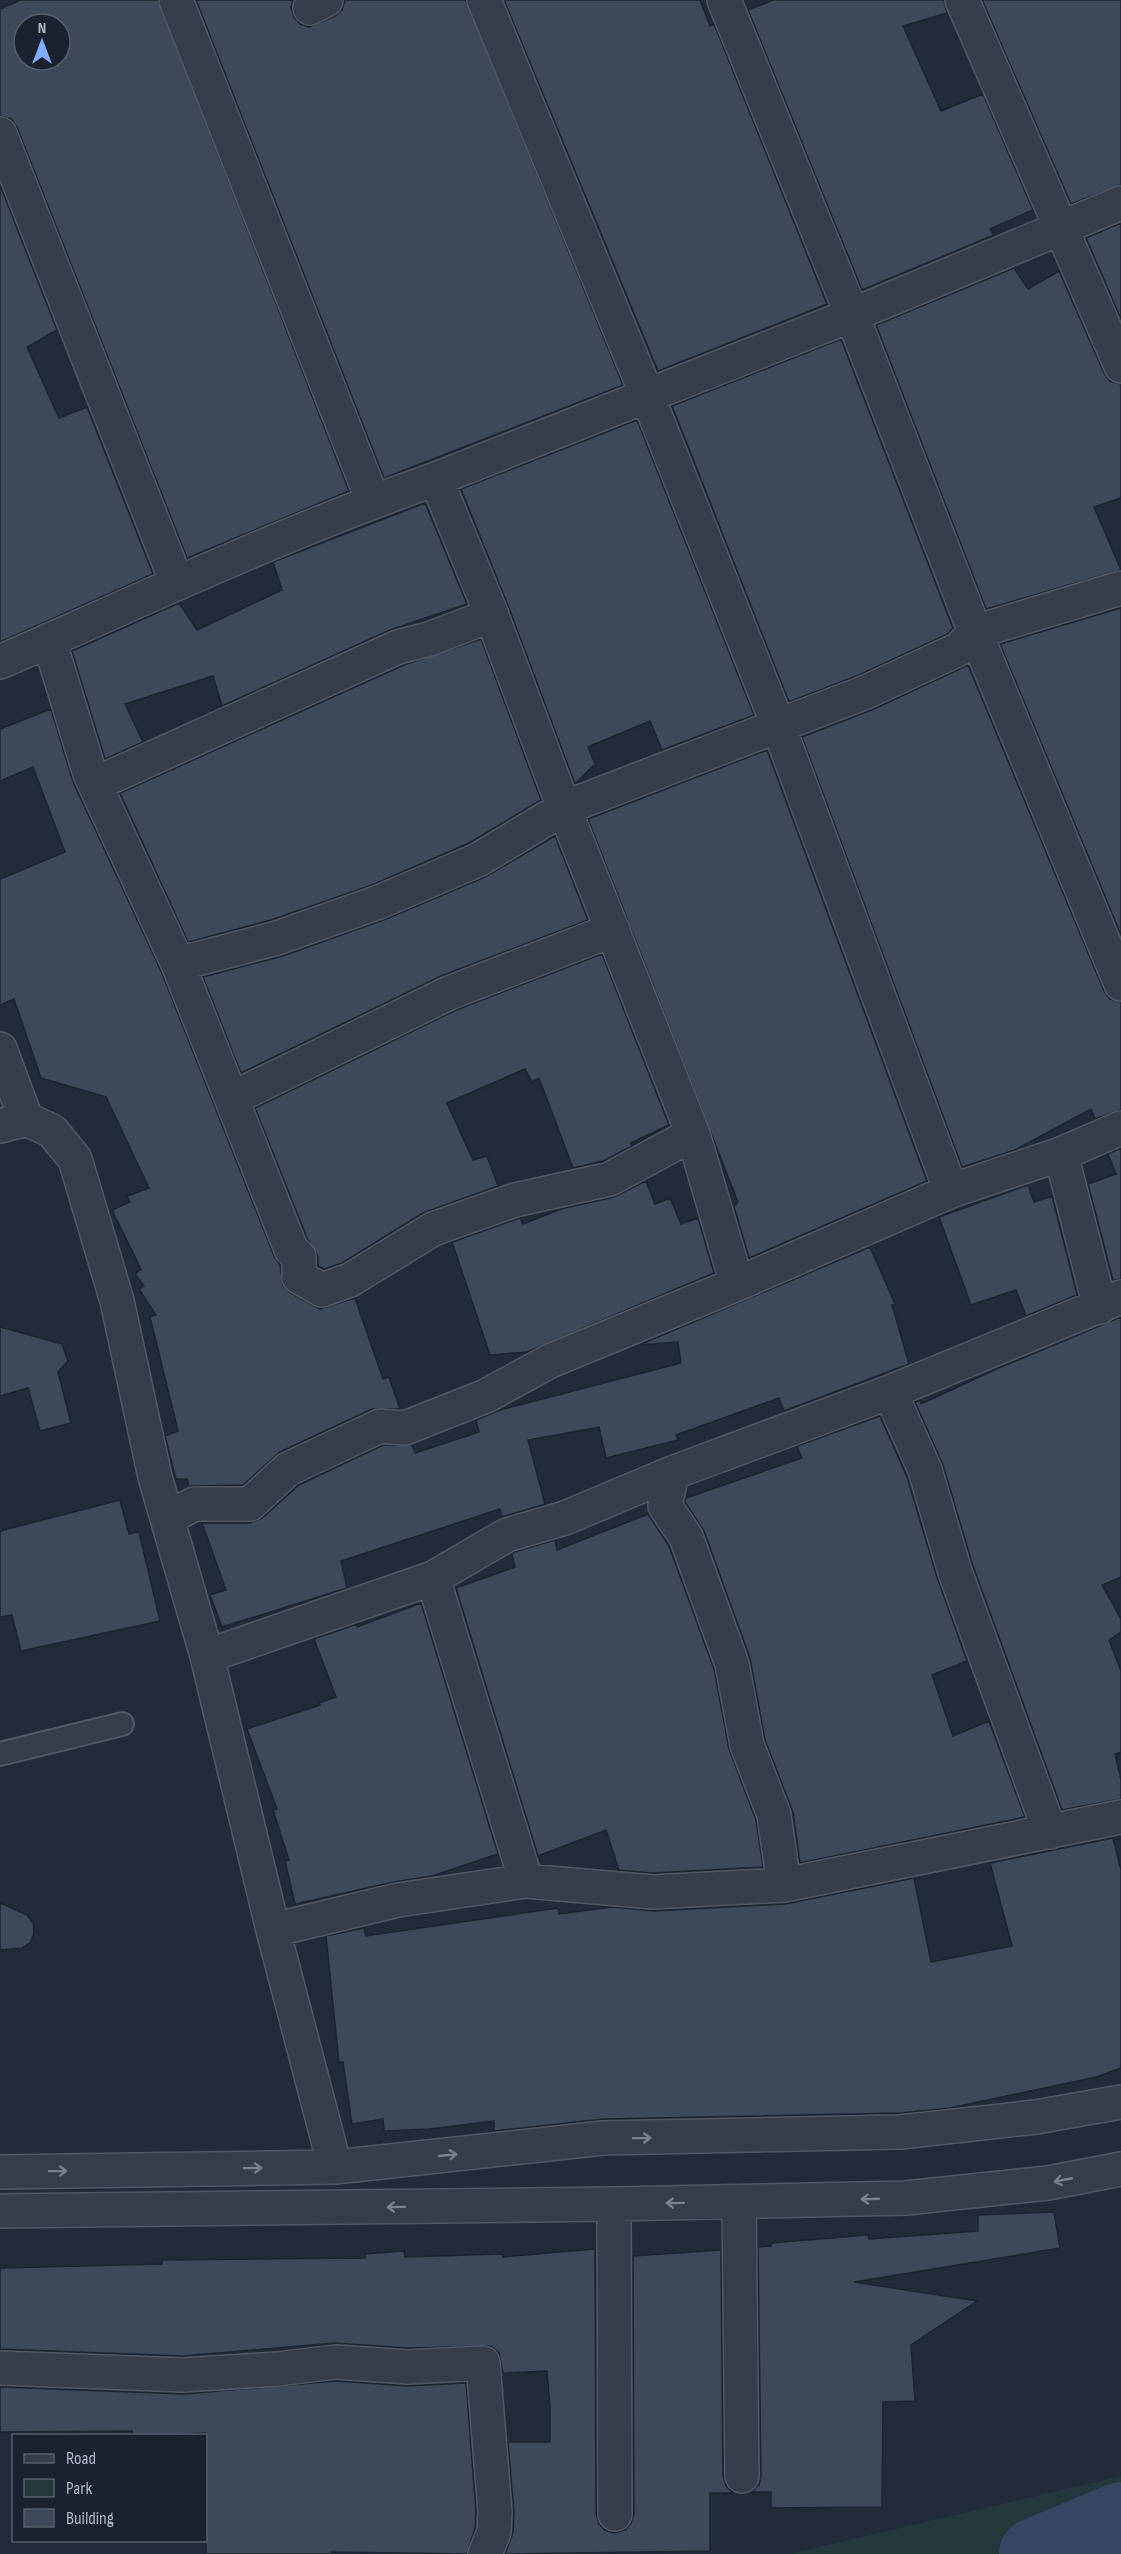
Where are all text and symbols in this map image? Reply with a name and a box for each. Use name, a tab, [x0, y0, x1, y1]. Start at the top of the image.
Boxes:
north arrow	[12, 12, 72, 72]
text: N	[38, 19, 46, 38]
one-way arrow	[631, 2132, 651, 2144]
one-way arrow	[437, 2149, 457, 2160]
one-way arrow	[243, 2162, 263, 2174]
one-way arrow	[48, 2165, 68, 2177]
one-way arrow	[1054, 2175, 1074, 2186]
one-way arrow	[860, 2193, 880, 2205]
one-way arrow	[665, 2197, 685, 2209]
one-way arrow	[386, 2201, 406, 2213]
legend	[12, 2434, 207, 2542]
text: Road	[66, 2448, 96, 2469]
text: Park	[66, 2478, 92, 2499]
text: Building	[66, 2508, 114, 2529]

